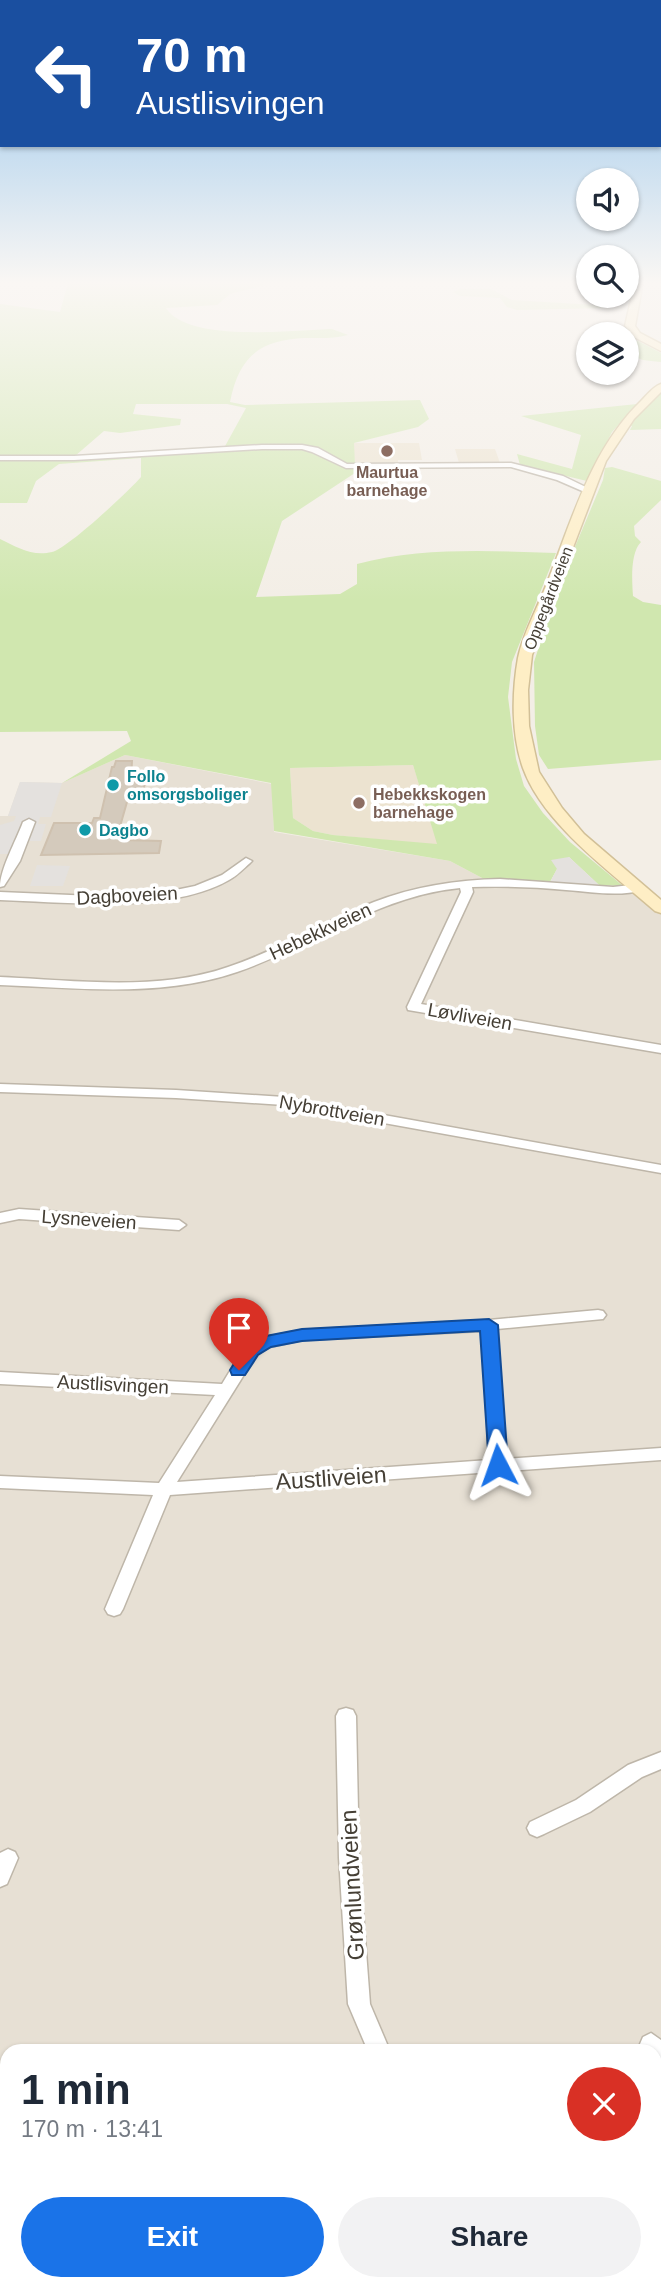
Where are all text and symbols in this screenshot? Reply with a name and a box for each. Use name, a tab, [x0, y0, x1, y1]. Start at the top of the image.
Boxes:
icon: left	[21, 28, 112, 119]
text: 70 m	[136, 28, 248, 82]
text: Austlisvingen	[136, 85, 325, 121]
map controls	[576, 168, 639, 385]
button: sound	[576, 168, 639, 231]
button: search	[576, 245, 639, 308]
button: layers	[576, 322, 639, 385]
marker: Maurtua barnehage	[379, 443, 395, 459]
place label: Maurtua barnehage	[347, 464, 428, 499]
street label: Oppegårdveien	[521, 544, 576, 652]
place label: Follo omsorgsboliger	[127, 768, 248, 803]
marker: Follo omsorgsboliger	[105, 777, 121, 793]
place label: Hebekkskogen barnehage	[373, 786, 486, 821]
marker: Hebekkskogen barnehage	[351, 795, 367, 811]
marker: Dagbo	[77, 822, 93, 838]
place label: Dagbo	[99, 822, 149, 839]
street label: Dagboveien	[76, 882, 178, 909]
street label: Hebekkveien	[266, 899, 374, 964]
street label: Løvliveien	[426, 999, 514, 1034]
street label: Nybrottveien	[278, 1091, 386, 1130]
street label: Lysneveien	[41, 1206, 137, 1233]
pin	[209, 1298, 269, 1370]
icon: arrive	[220, 1309, 258, 1347]
street label: Austlisvingen	[57, 1371, 169, 1398]
position arrow	[461, 1428, 535, 1502]
street label: Austliveien	[275, 1461, 387, 1495]
street label: Grønlundveien	[335, 1809, 369, 1961]
text: 1 min	[21, 2066, 131, 2113]
button: close	[567, 2067, 641, 2141]
text: 170 m · 13:41	[21, 2116, 163, 2142]
button: Exit	[21, 2197, 324, 2277]
button: Share	[338, 2197, 641, 2277]

